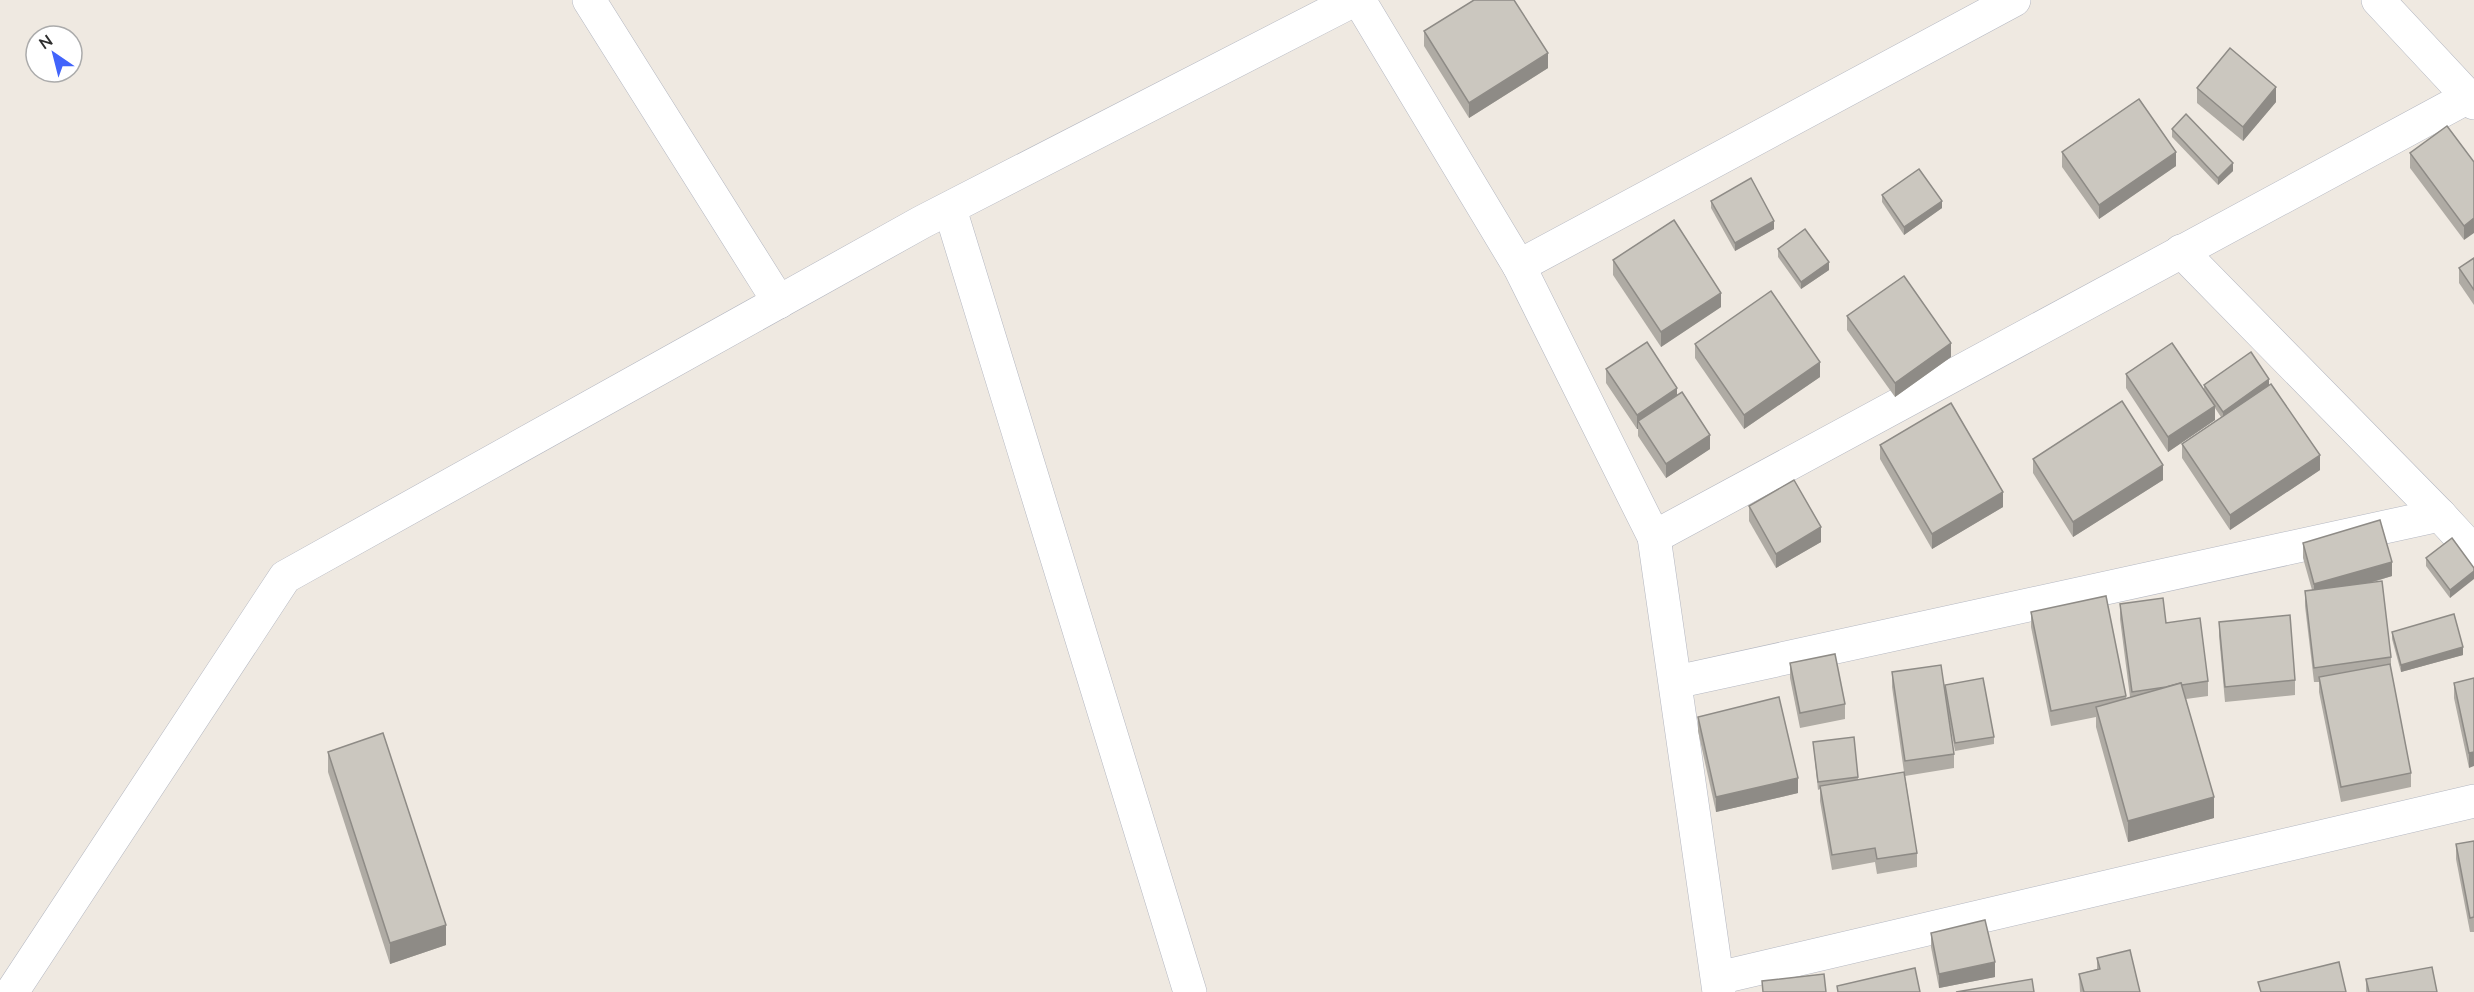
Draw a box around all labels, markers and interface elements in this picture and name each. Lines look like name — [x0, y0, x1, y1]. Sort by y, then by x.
north arrow — [24, 24, 84, 84]
text: N — [35, 30, 56, 53]

